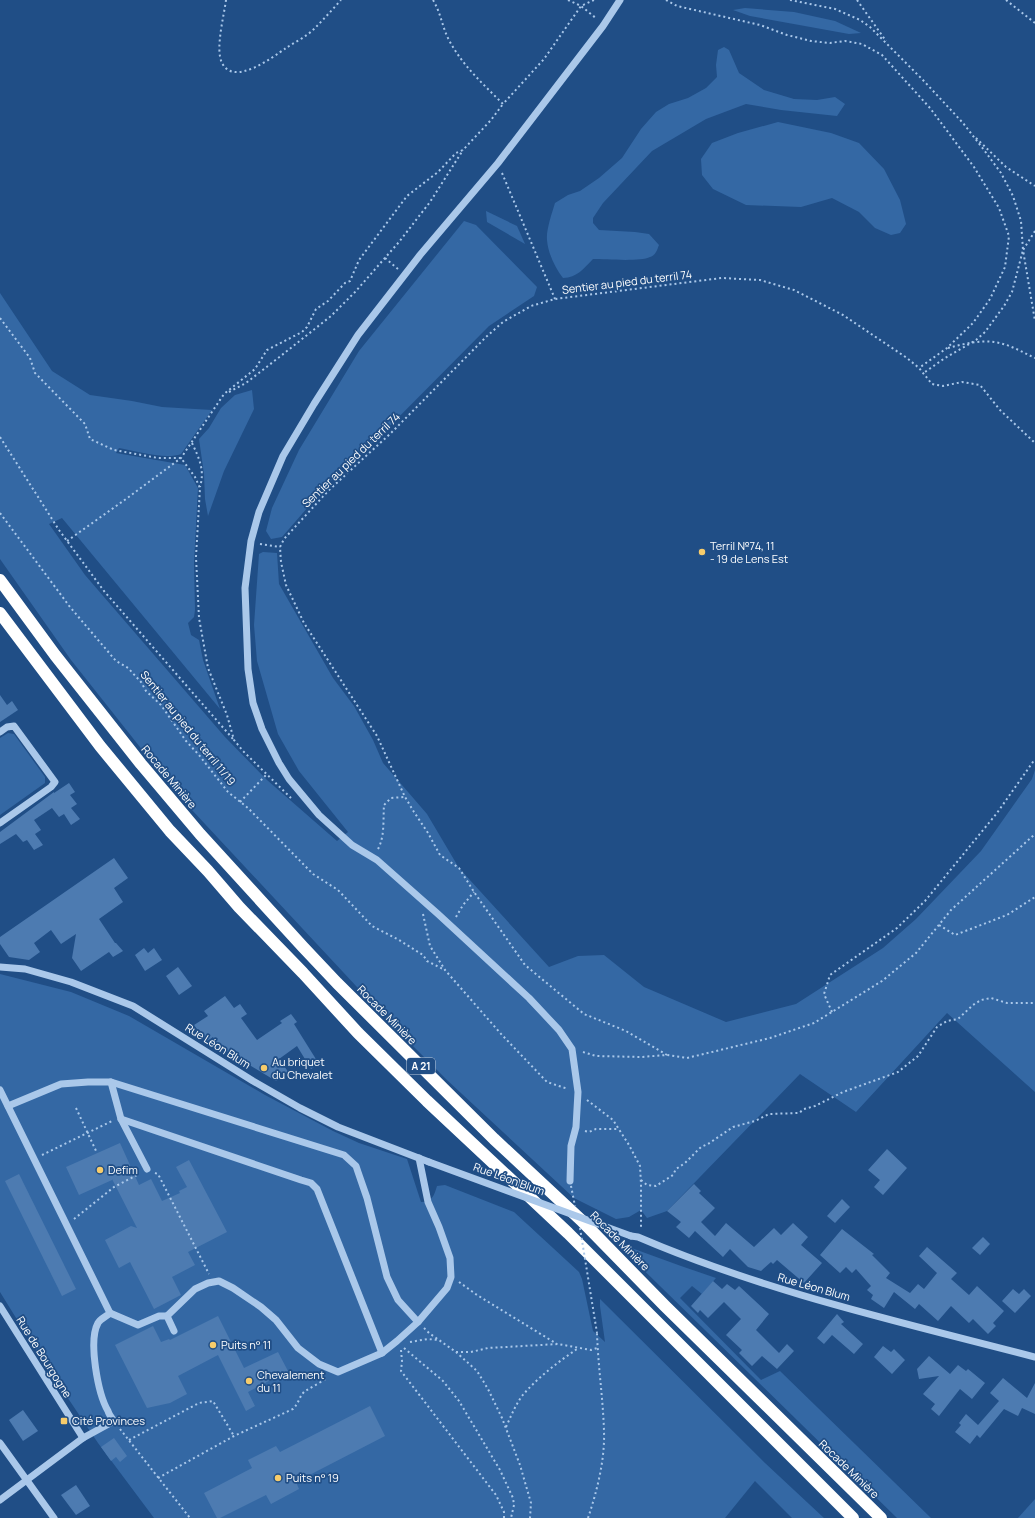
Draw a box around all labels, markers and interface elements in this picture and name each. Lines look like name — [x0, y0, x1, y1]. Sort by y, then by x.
street label: Sentier au pied du terril 74 — [561, 266, 693, 297]
street label: Sentier au pied du terril 74 — [298, 409, 403, 511]
place label: Terril №74, 11 - 19 de Lens Est — [710, 538, 788, 566]
marker: Terril №74, 11 - 19 de Lens Est — [697, 547, 707, 557]
street label: Sentier au pied du terril 11/19 — [137, 667, 239, 788]
street label: Rocade Minière — [138, 742, 201, 812]
street label: Rocade Minière — [354, 982, 421, 1048]
street label: Rue Léon Blum — [183, 1019, 254, 1072]
place label: Au briquet du Chevalet — [272, 1054, 333, 1082]
road number: A 21 — [407, 1058, 435, 1074]
marker: Au briquet du Chevalet — [259, 1063, 269, 1073]
street label: Rue Léon Blum — [472, 1159, 547, 1198]
place label: Defim — [108, 1162, 138, 1177]
marker: Defim — [95, 1165, 105, 1175]
street label: Rocade Minière — [587, 1208, 654, 1274]
street label: Rue Léon Blum — [776, 1269, 852, 1304]
street label: Rue de Bourgogne — [13, 1313, 76, 1401]
place label: Puits n° 11 — [221, 1337, 271, 1352]
marker: Puits n° 11 — [208, 1340, 218, 1350]
place label: Chevalement du 11 — [257, 1367, 324, 1395]
marker: Chevalement du 11 — [244, 1376, 254, 1386]
place label: Cité Provinces — [72, 1413, 145, 1428]
marker: Cité Provinces — [59, 1416, 69, 1426]
street label: Rocade Minière — [816, 1436, 883, 1502]
place label: Puits n° 19 — [286, 1470, 339, 1485]
marker: Puits n° 19 — [273, 1473, 283, 1483]

